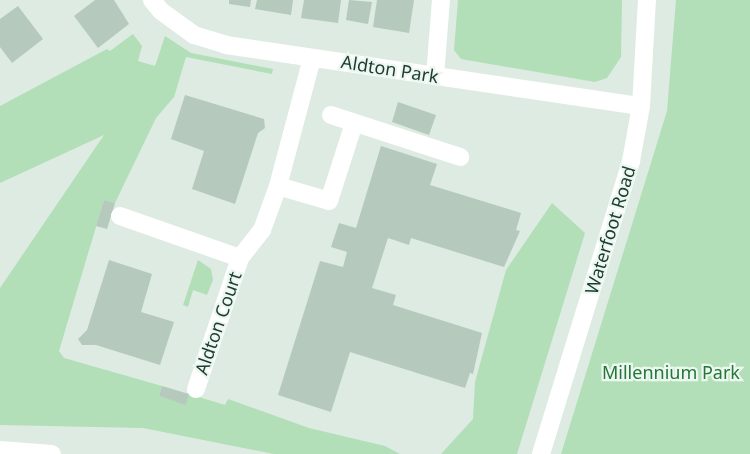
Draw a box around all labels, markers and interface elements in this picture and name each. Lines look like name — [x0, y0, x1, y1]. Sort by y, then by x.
street label: Aldton Park — [340, 51, 440, 87]
street label: Waterfoot Road — [580, 163, 640, 297]
street label: Aldton Court — [190, 269, 246, 377]
park label: Millennium Park — [602, 361, 740, 383]

